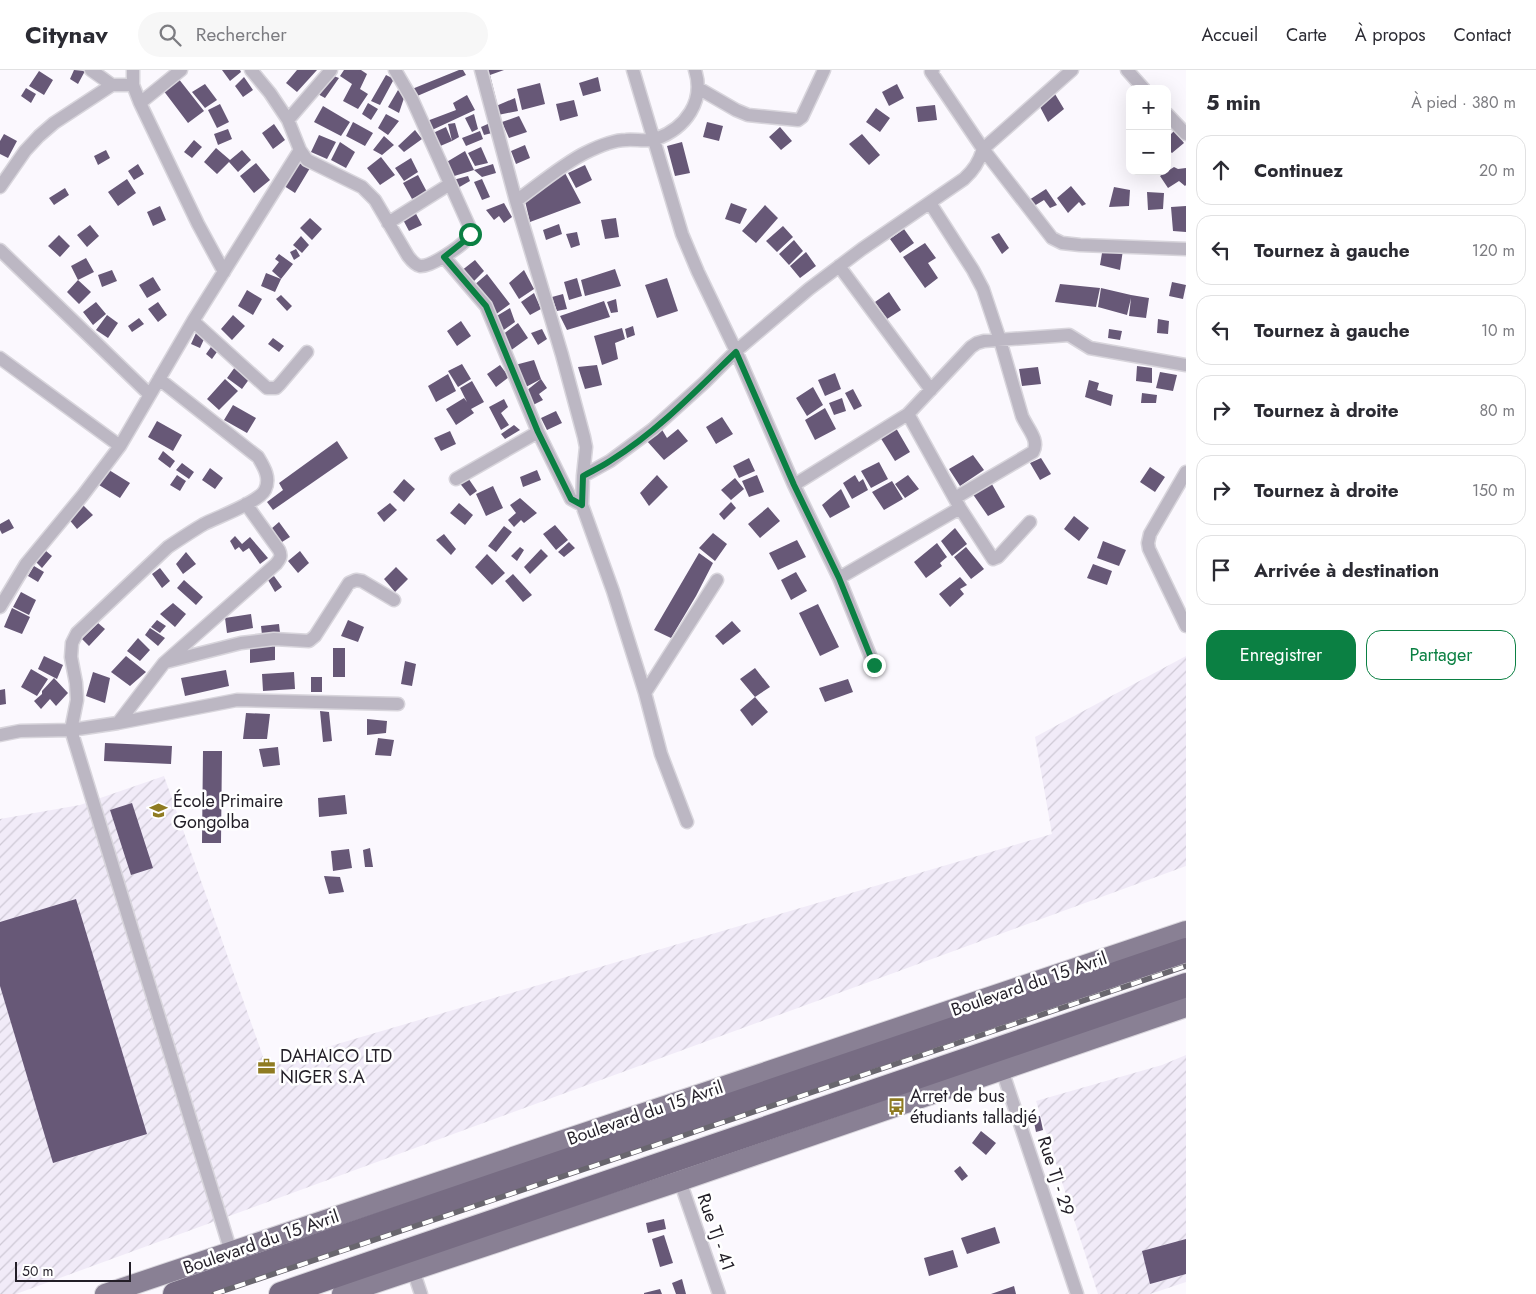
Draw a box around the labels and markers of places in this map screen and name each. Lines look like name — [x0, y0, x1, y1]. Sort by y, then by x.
place label: École Primaire Gongolba — [173, 788, 283, 835]
school or university icon: École Primaire Gongolba — [149, 801, 169, 821]
place label: DAHAICO LTD NIGER S.A — [280, 1043, 392, 1090]
office icon: DAHAICO LTD NIGER S.A — [256, 1056, 276, 1076]
place label: Arret de bus étudiants talladjé — [910, 1083, 1037, 1130]
bus stop icon: Arret de bus étudiants talladjé — [886, 1096, 906, 1116]

